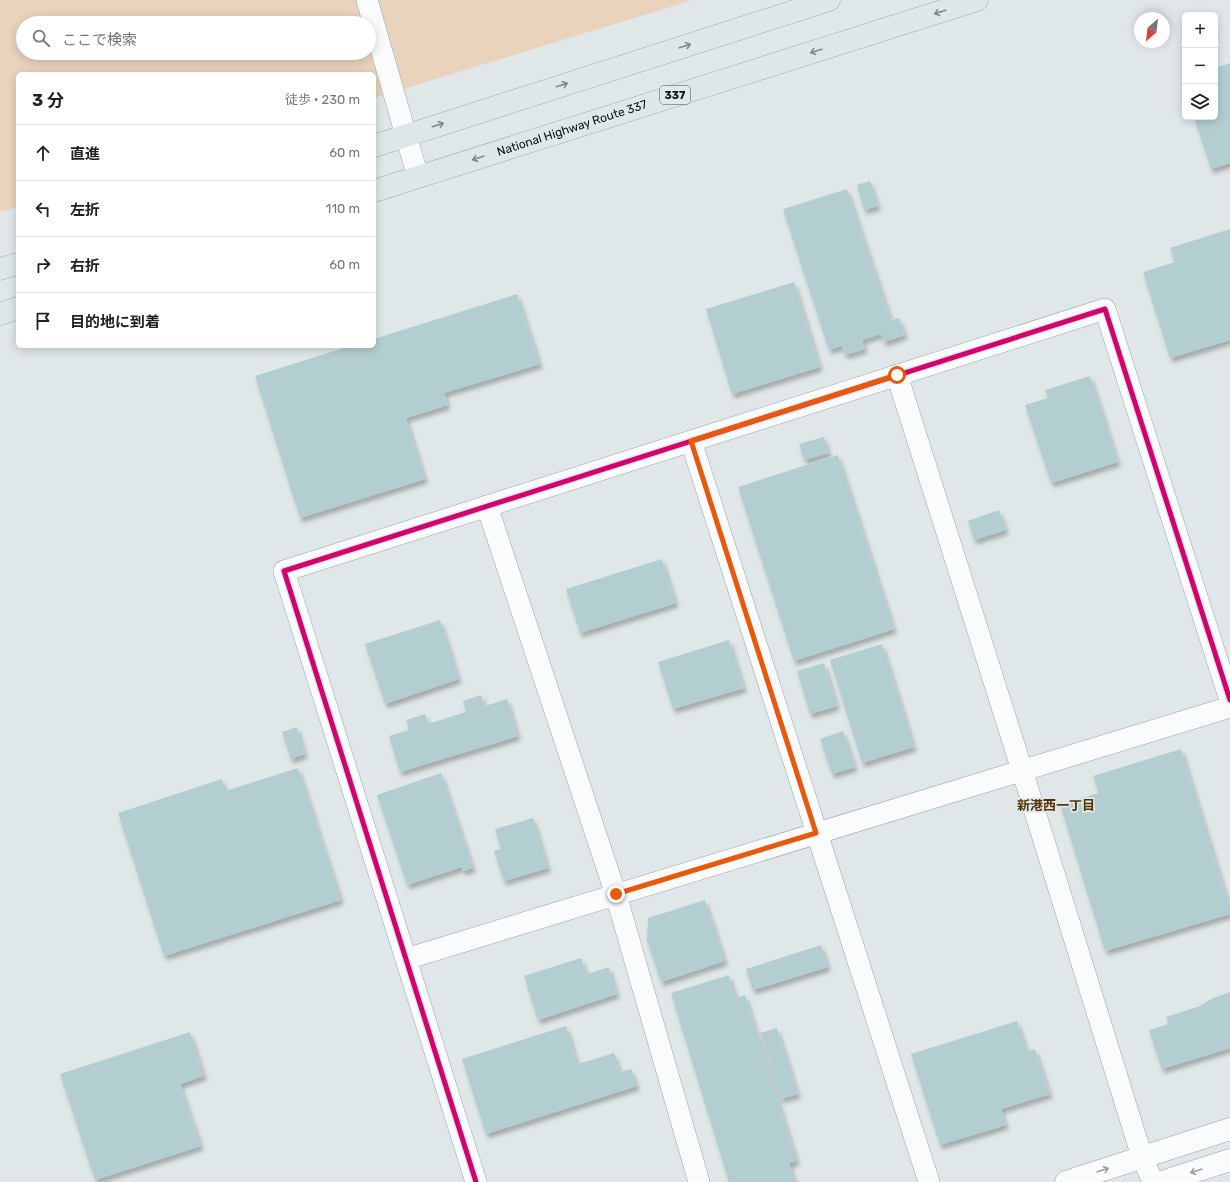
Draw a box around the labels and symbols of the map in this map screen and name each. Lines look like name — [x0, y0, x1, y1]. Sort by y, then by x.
one-way arrow — [934, 9, 947, 16]
north arrow — [1134, 12, 1170, 48]
one-way arrow — [679, 42, 692, 49]
one-way arrow — [810, 48, 823, 55]
one-way arrow — [555, 81, 567, 89]
road number: 337 — [660, 86, 690, 104]
street label: National Highway Route 337 — [495, 97, 649, 159]
one-way arrow — [431, 121, 444, 128]
one-way arrow — [472, 155, 485, 162]
route start — [888, 366, 906, 384]
district label: 新港西一丁目 — [1017, 798, 1095, 813]
route end — [607, 885, 625, 903]
one-way arrow — [1097, 1166, 1110, 1173]
one-way arrow — [1190, 1168, 1203, 1175]

